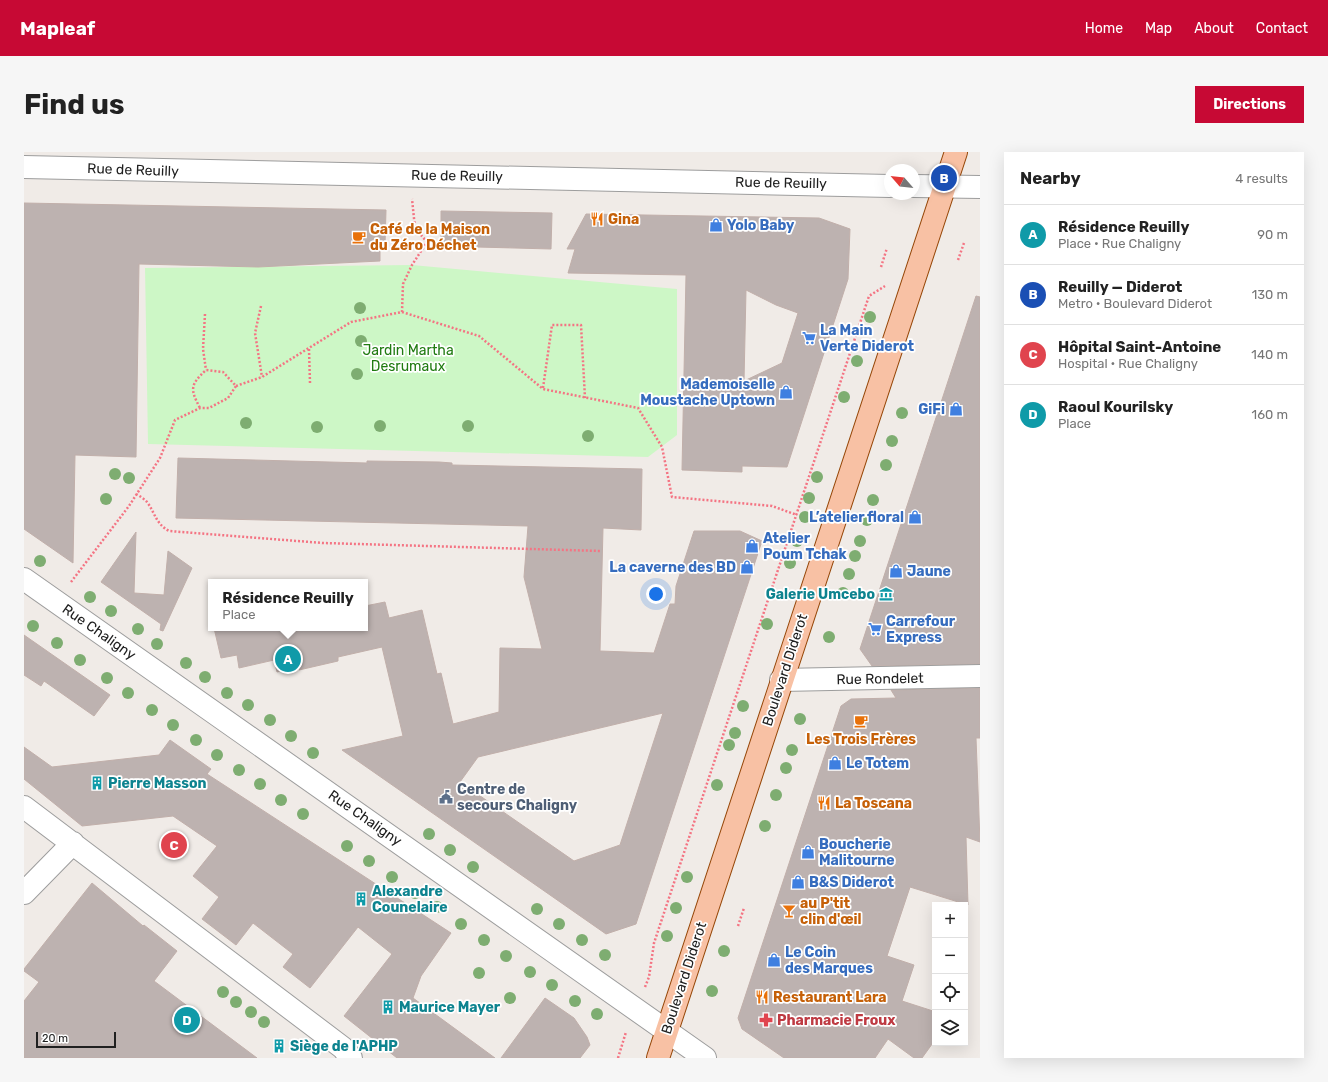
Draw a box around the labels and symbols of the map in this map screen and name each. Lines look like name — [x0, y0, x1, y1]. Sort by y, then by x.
street label: Rue de Reuilly — [87, 160, 179, 180]
pin: B — [931, 163, 957, 193]
north arrow — [884, 164, 920, 200]
street label: Rue de Reuilly — [411, 167, 503, 185]
street label: Rue de Reuilly — [735, 174, 827, 192]
restaurant icon: Gina — [589, 211, 605, 227]
place label: Gina — [608, 211, 639, 228]
shop icon: Yolo Baby — [708, 217, 724, 233]
place label: Yolo Baby — [727, 217, 795, 234]
place label: Café de la Maison du Zéro Déchet — [370, 221, 490, 254]
cafe icon: Café de la Maison du Zéro Déchet — [351, 229, 367, 245]
place label: La Main Verte Diderot — [820, 322, 914, 355]
supermarket icon: La Main Verte Diderot — [801, 330, 817, 346]
park label: Jardin Martha Desrumaux — [362, 342, 454, 375]
place label: Mademoiselle Moustache Uptown — [640, 376, 775, 409]
shop icon: Mademoiselle Moustache Uptown — [778, 384, 794, 400]
place label: GiFi — [918, 401, 945, 418]
shop icon: GiFi — [948, 401, 964, 417]
place label: L’atelier floral — [809, 509, 904, 526]
shop icon: L’atelier floral — [907, 509, 923, 525]
place label: Atelier Poum Tchak — [763, 530, 848, 563]
shop icon: Atelier Poum Tchak — [744, 538, 760, 554]
place label: La caverne des BD — [609, 559, 736, 576]
shop icon: La caverne des BD — [739, 559, 755, 575]
shop icon: Jaune — [888, 563, 904, 579]
place label: Jaune — [907, 563, 951, 580]
your location — [646, 584, 666, 604]
place label: Galerie Umcebo — [766, 586, 875, 603]
museum icon: Galerie Umcebo — [878, 586, 894, 602]
street label: Rue Chaligny — [59, 600, 139, 664]
street label: Boulevard Diderot — [759, 611, 811, 728]
place label: Carrefour Express — [886, 613, 956, 646]
supermarket icon: Carrefour Express — [867, 621, 883, 637]
pin: A — [275, 644, 301, 674]
street label: Rue Rondelet — [836, 670, 924, 688]
cafe icon: Les Trois Frères — [853, 713, 869, 729]
place label: Les Trois Frères — [806, 731, 916, 748]
shop icon: Le Totem — [827, 755, 843, 771]
place label: Le Totem — [846, 755, 909, 772]
building icon: Pierre Masson — [89, 775, 105, 791]
place label: Pierre Masson — [108, 775, 207, 792]
place label: Centre de secours Chaligny — [457, 781, 578, 814]
street label: Rue Chaligny — [325, 786, 405, 850]
public building icon: Centre de secours Chaligny — [438, 789, 454, 805]
restaurant icon: La Toscana — [816, 795, 832, 811]
place label: La Toscana — [835, 795, 912, 812]
pin: C — [161, 830, 187, 860]
place label: Boucherie Malitourne — [819, 836, 895, 869]
shop icon: Boucherie Malitourne — [800, 844, 816, 860]
shop icon: B&S Diderot — [790, 874, 806, 890]
place label: B&S Diderot — [809, 874, 895, 891]
place label: Alexandre Counelaire — [372, 883, 448, 916]
building icon: Alexandre Counelaire — [353, 891, 369, 907]
place label: au P'tit clin d'œil — [800, 895, 861, 928]
bar icon: au P'tit clin d'œil — [781, 903, 797, 919]
street label: Boulevard Diderot — [658, 919, 710, 1036]
place label: Le Coin des Marques — [785, 944, 873, 977]
shop icon: Le Coin des Marques — [766, 952, 782, 968]
restaurant icon: Restaurant Lara — [754, 989, 770, 1005]
place label: Restaurant Lara — [773, 989, 886, 1006]
building icon: Maurice Mayer — [380, 999, 396, 1015]
place label: Maurice Mayer — [399, 999, 501, 1016]
pin: D — [174, 1005, 200, 1035]
pharmacy icon: Pharmacie Froux — [758, 1012, 774, 1028]
place label: Pharmacie Froux — [777, 1012, 896, 1029]
scale bar — [36, 1030, 116, 1049]
building icon: Siège de l'APHP — [271, 1038, 287, 1054]
place label: Siège de l'APHP — [290, 1038, 398, 1055]

